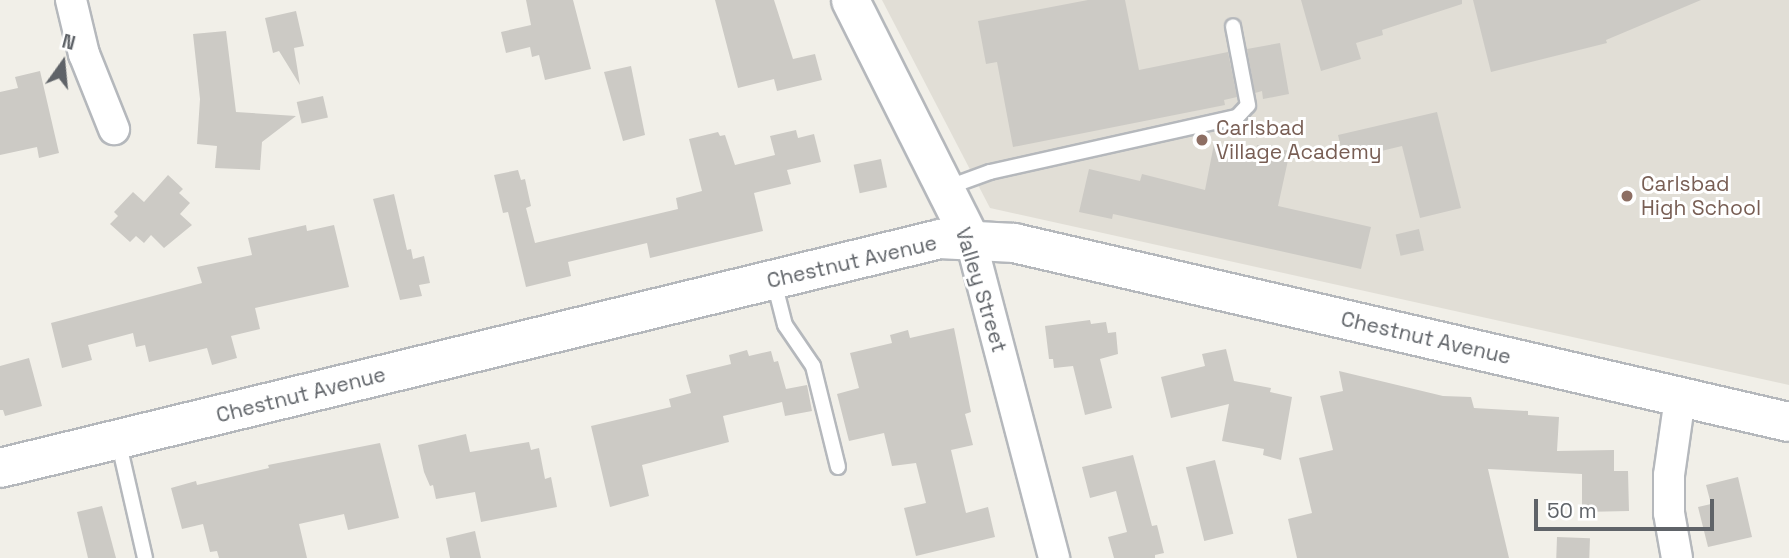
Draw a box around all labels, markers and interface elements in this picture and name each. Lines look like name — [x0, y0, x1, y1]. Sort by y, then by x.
north arrow — [28, 28, 98, 98]
text: N — [59, 29, 78, 56]
place label: Carlsbad Village Academy — [1216, 115, 1382, 165]
marker: Carlsbad Village Academy — [1194, 132, 1210, 148]
place label: Carlsbad High School — [1641, 171, 1761, 221]
marker: Carlsbad High School — [1619, 188, 1635, 204]
street label: Valley Street — [950, 224, 1012, 356]
street label: Chestnut Avenue — [764, 230, 940, 294]
street label: Chestnut Avenue — [1338, 306, 1514, 370]
street label: Chestnut Avenue — [214, 362, 388, 428]
scale bar — [1537, 484, 1717, 528]
text: 50 m — [1547, 497, 1597, 524]

